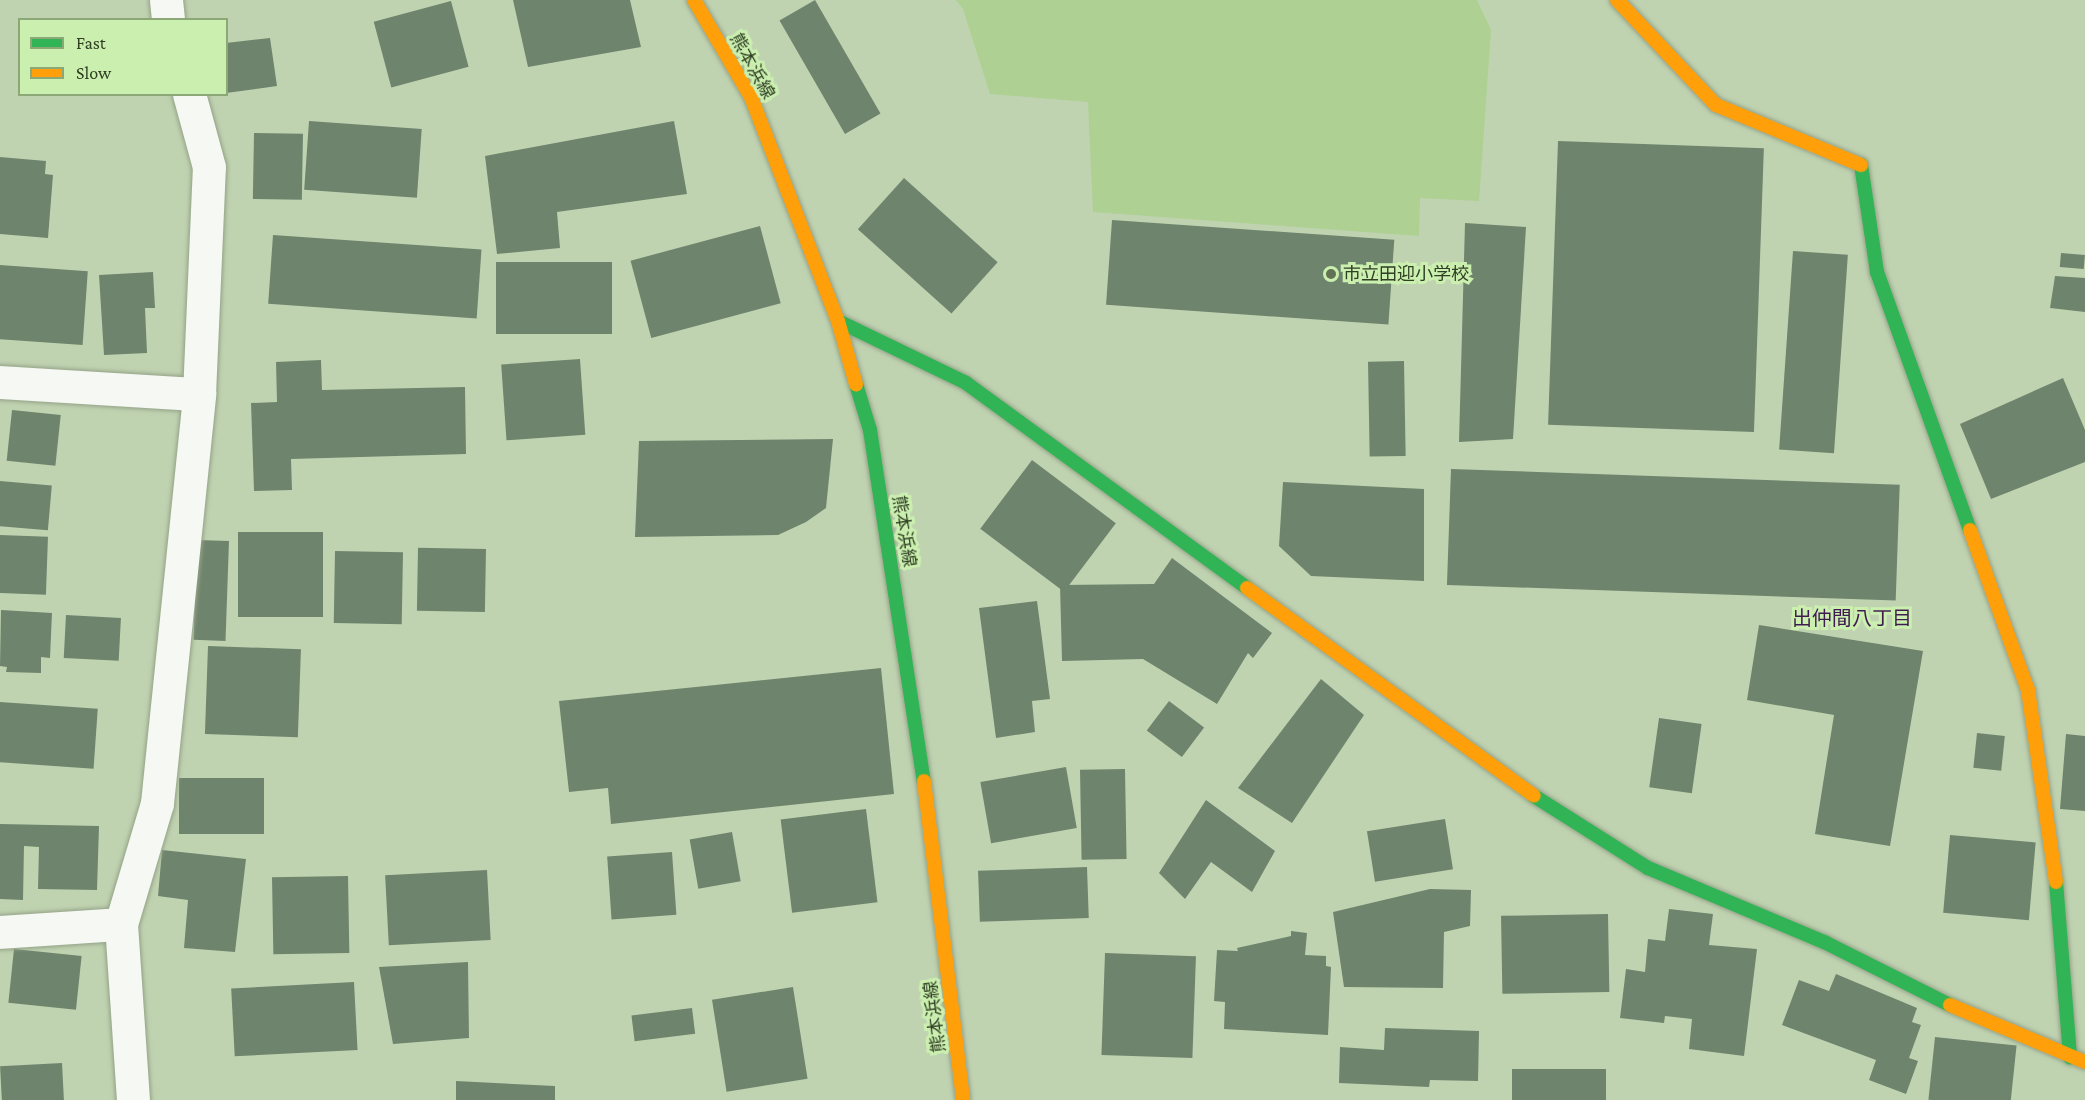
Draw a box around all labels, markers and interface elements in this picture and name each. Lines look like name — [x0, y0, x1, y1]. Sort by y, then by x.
legend — [18, 18, 228, 96]
street label: 熊本浜線 — [725, 29, 779, 103]
text: Fast — [76, 33, 106, 53]
text: Slow — [76, 63, 111, 83]
place label: 市立田迎小学校 — [1343, 263, 1469, 285]
marker: 市立田迎小学校 — [1324, 267, 1338, 281]
street label: 熊本浜線 — [888, 494, 920, 568]
district label: 出仲間八丁目 — [1792, 606, 1912, 630]
street label: 熊本浜線 — [920, 980, 950, 1054]

